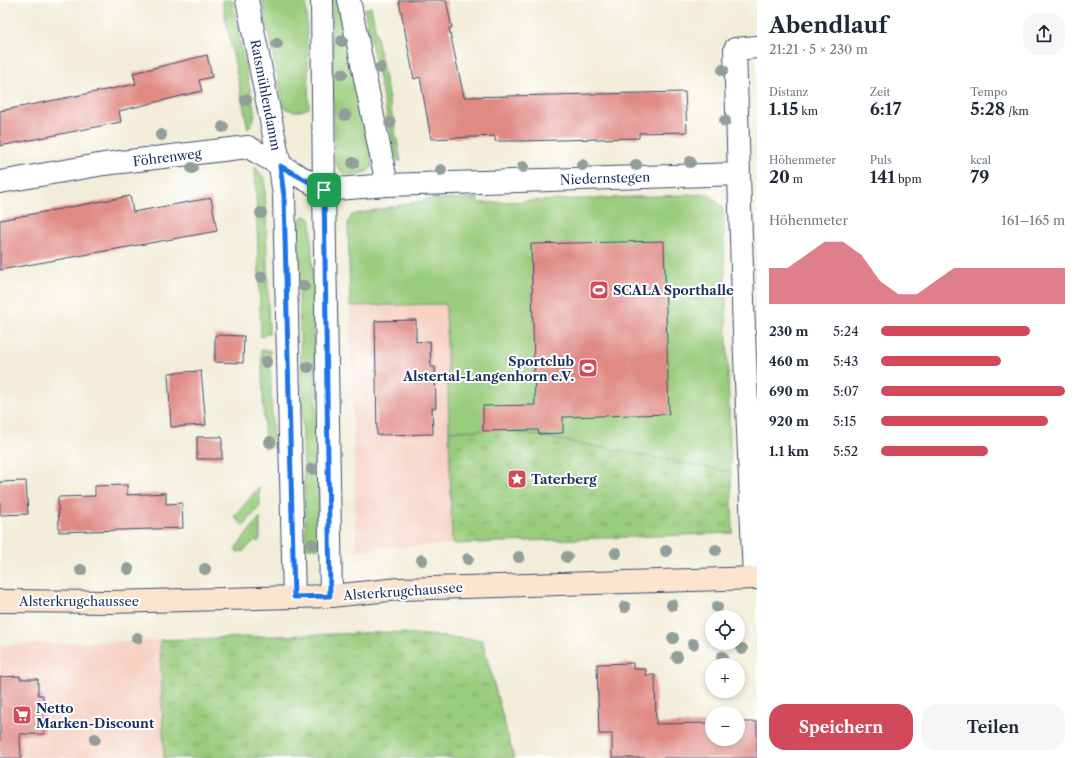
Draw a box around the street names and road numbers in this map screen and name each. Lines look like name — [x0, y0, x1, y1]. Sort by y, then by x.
street label: Ratsmühlendamm — [247, 38, 285, 152]
street label: Föhrenweg — [132, 145, 202, 169]
street label: Niedernstegen — [560, 168, 650, 188]
street label: Alsterkrugchaussee — [342, 579, 463, 603]
street label: Alsterkrugchaussee — [18, 593, 139, 609]

